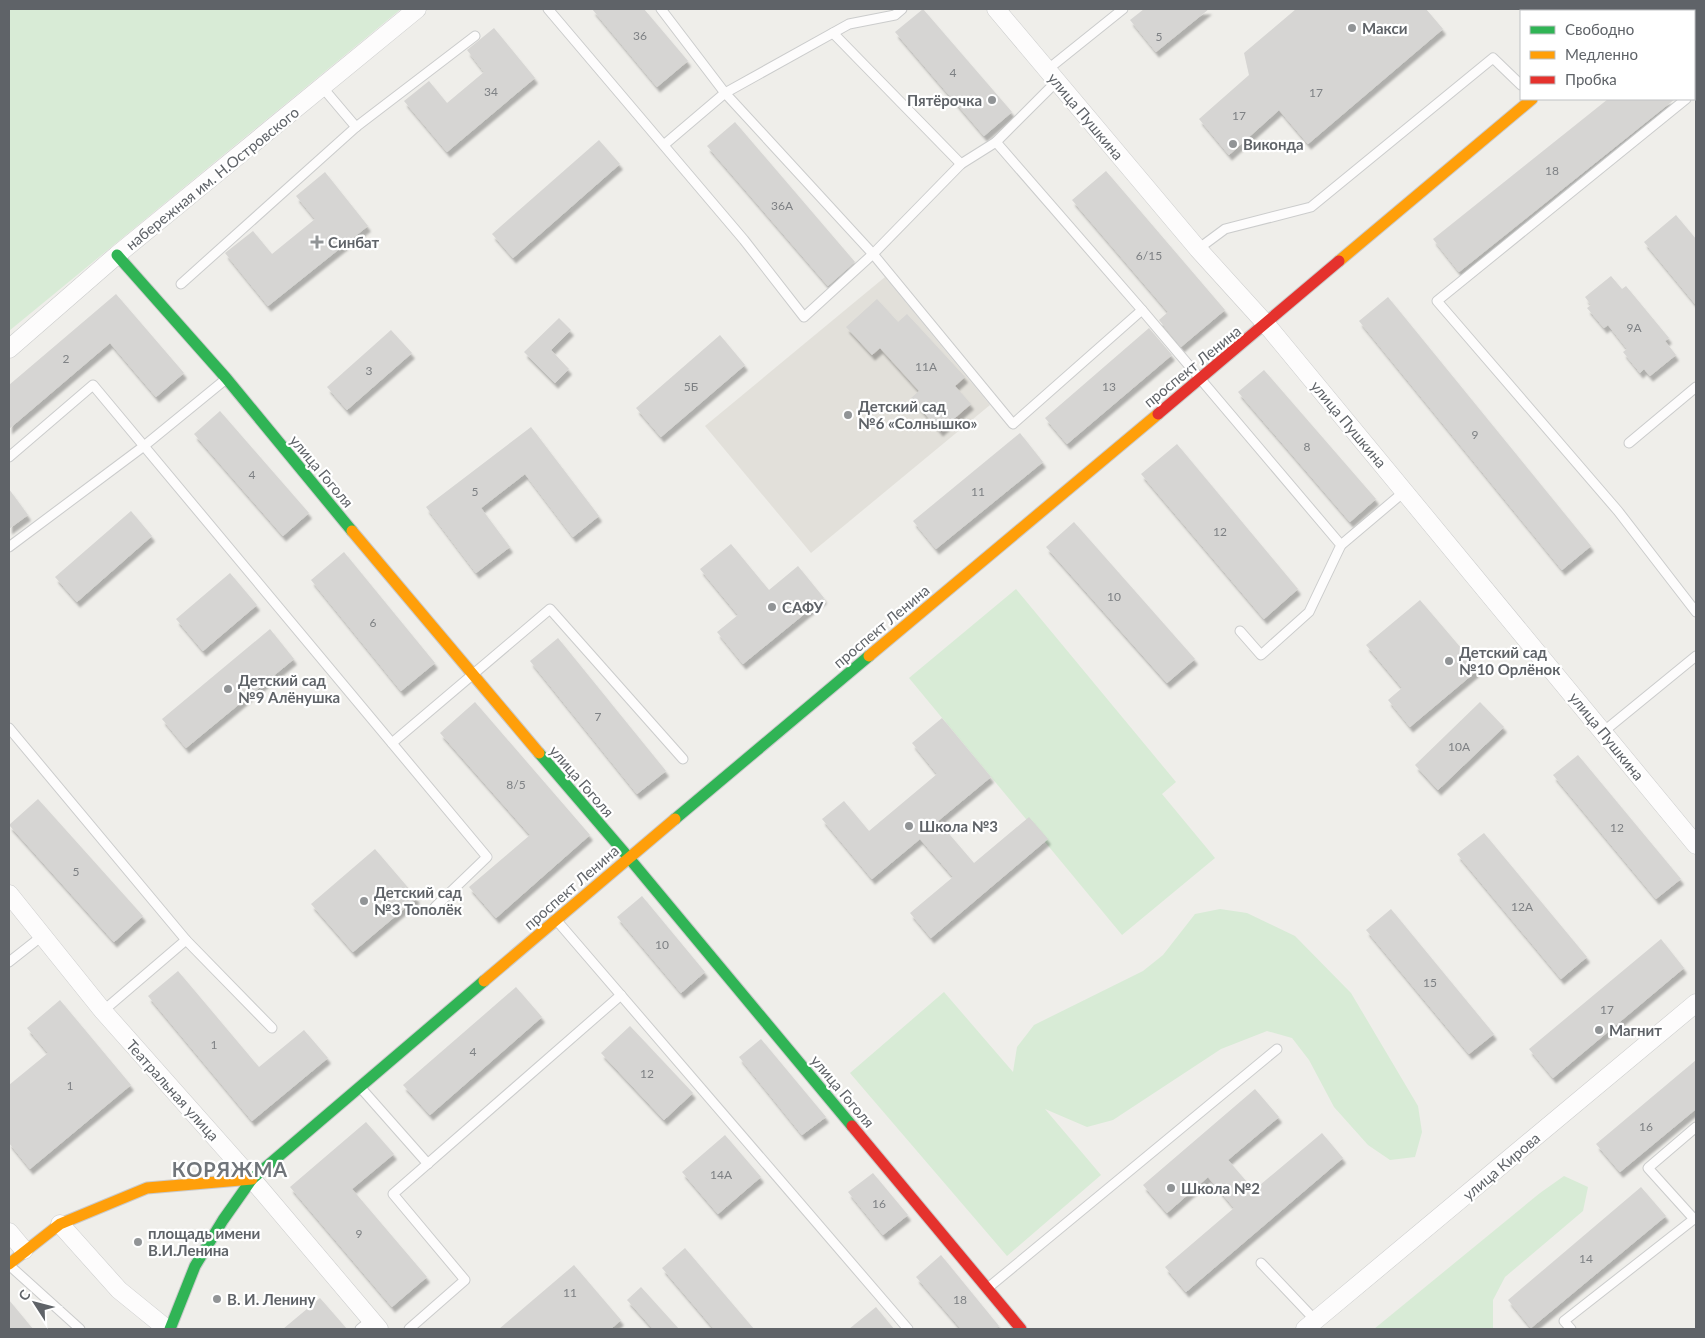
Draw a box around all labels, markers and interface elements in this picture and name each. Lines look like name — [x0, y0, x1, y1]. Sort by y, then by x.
legend — [1520, 10, 1695, 100]
place label: Макси — [1362, 19, 1407, 37]
text: Свободно — [1565, 20, 1634, 38]
marker: Макси — [1346, 22, 1358, 34]
house number: 36 — [633, 28, 647, 43]
house number: 5 — [1156, 29, 1163, 44]
text: Медленно — [1565, 45, 1638, 63]
house number: 4 — [950, 65, 957, 80]
street label: улица Пушкина — [1044, 69, 1128, 163]
text: Пробка — [1565, 70, 1617, 88]
house number: 34 — [484, 84, 498, 99]
house number: 17 — [1309, 85, 1323, 100]
place label: Пятёрочка — [907, 91, 982, 109]
marker: Пятёрочка — [986, 94, 998, 106]
street label: набережная им. Н.Островского — [122, 103, 302, 253]
house number: 17 — [1232, 108, 1246, 123]
place label: Виконда — [1243, 135, 1304, 153]
marker: Виконда — [1227, 138, 1239, 150]
house number: 18 — [1545, 163, 1559, 178]
house number: 36А — [771, 198, 794, 213]
place label: Синбат — [328, 233, 380, 251]
marker: Синбат — [310, 235, 324, 249]
house number: 6/15 — [1136, 248, 1162, 263]
house number: 9А — [1626, 320, 1642, 335]
street label: проспект Ленина — [1140, 321, 1244, 411]
house number: 2 — [63, 351, 70, 366]
house number: 11А — [915, 359, 938, 374]
house number: 3 — [366, 363, 373, 378]
street label: улица Пушкина — [1307, 377, 1391, 471]
house number: 5Б — [684, 379, 698, 394]
house number: 13 — [1102, 379, 1116, 394]
place label: Детский сад №6 «Солнышко» — [858, 397, 978, 432]
marker: Детский сад №6 «Солнышко» — [842, 409, 854, 421]
house number: 9 — [1472, 427, 1479, 442]
street label: улица Гоголя — [286, 431, 358, 511]
house number: 8 — [1304, 439, 1311, 454]
house number: 4 — [249, 467, 256, 482]
house number: 5 — [472, 484, 479, 499]
house number: 11 — [971, 484, 985, 499]
house number: 12 — [1213, 524, 1227, 539]
street label: проспект Ленина — [829, 581, 933, 671]
house number: 10 — [1107, 589, 1121, 604]
place label: САФУ — [782, 598, 823, 616]
marker: САФУ — [766, 601, 778, 613]
house number: 6 — [370, 615, 377, 630]
place label: Детский сад №10 Орлёнок — [1459, 643, 1561, 678]
marker: Детский сад №10 Орлёнок — [1443, 655, 1455, 667]
place label: Детский сад №9 Алёнушка — [238, 671, 340, 706]
marker: Детский сад №9 Алёнушка — [222, 683, 234, 695]
street label: улица Пушкина — [1566, 688, 1648, 784]
house number: 7 — [595, 709, 602, 724]
house number: 10А — [1448, 739, 1471, 754]
street label: улица Гоголя — [546, 741, 618, 821]
house number: 8/5 — [506, 777, 526, 792]
place label: Школа №3 — [919, 817, 998, 835]
marker: Школа №3 — [903, 820, 915, 832]
house number: 12 — [1610, 820, 1624, 835]
street label: проспект Ленина — [520, 841, 622, 933]
house number: 5 — [73, 864, 80, 879]
place label: Детский сад №3 Тополёк — [374, 883, 463, 918]
marker: Детский сад №3 Тополёк — [358, 895, 370, 907]
house number: 12А — [1511, 899, 1534, 914]
house number: 10 — [655, 937, 669, 952]
house number: 15 — [1423, 975, 1437, 990]
house number: 17 — [1600, 1002, 1614, 1017]
place label: Магнит — [1609, 1021, 1662, 1039]
marker: Магнит — [1593, 1024, 1605, 1036]
street label: Театральная улица — [123, 1036, 223, 1144]
house number: 1 — [211, 1037, 218, 1052]
house number: 4 — [470, 1044, 477, 1059]
street label: улица Гоголя — [807, 1051, 879, 1131]
house number: 12 — [640, 1066, 654, 1081]
house number: 1 — [67, 1078, 74, 1093]
house number: 16 — [1639, 1119, 1653, 1134]
street label: улица Кирова — [1459, 1129, 1543, 1203]
district label: КОРЯЖМА — [172, 1157, 288, 1181]
house number: 14А — [710, 1167, 733, 1182]
place label: Школа №2 — [1181, 1179, 1260, 1197]
marker: Школа №2 — [1165, 1182, 1177, 1194]
house number: 16 — [872, 1196, 886, 1211]
place label: площадь имени В.И.Ленина — [148, 1224, 260, 1259]
house number: 9 — [356, 1226, 363, 1241]
marker: площадь имени В.И.Ленина — [132, 1236, 144, 1248]
house number: 14 — [1579, 1251, 1593, 1266]
north arrow — [10, 1278, 60, 1328]
house number: 11 — [563, 1285, 577, 1300]
text: С — [14, 1286, 34, 1304]
place label: В. И. Ленину — [227, 1290, 316, 1308]
house number: 18 — [953, 1292, 967, 1307]
marker: В. И. Ленину — [211, 1293, 223, 1305]

